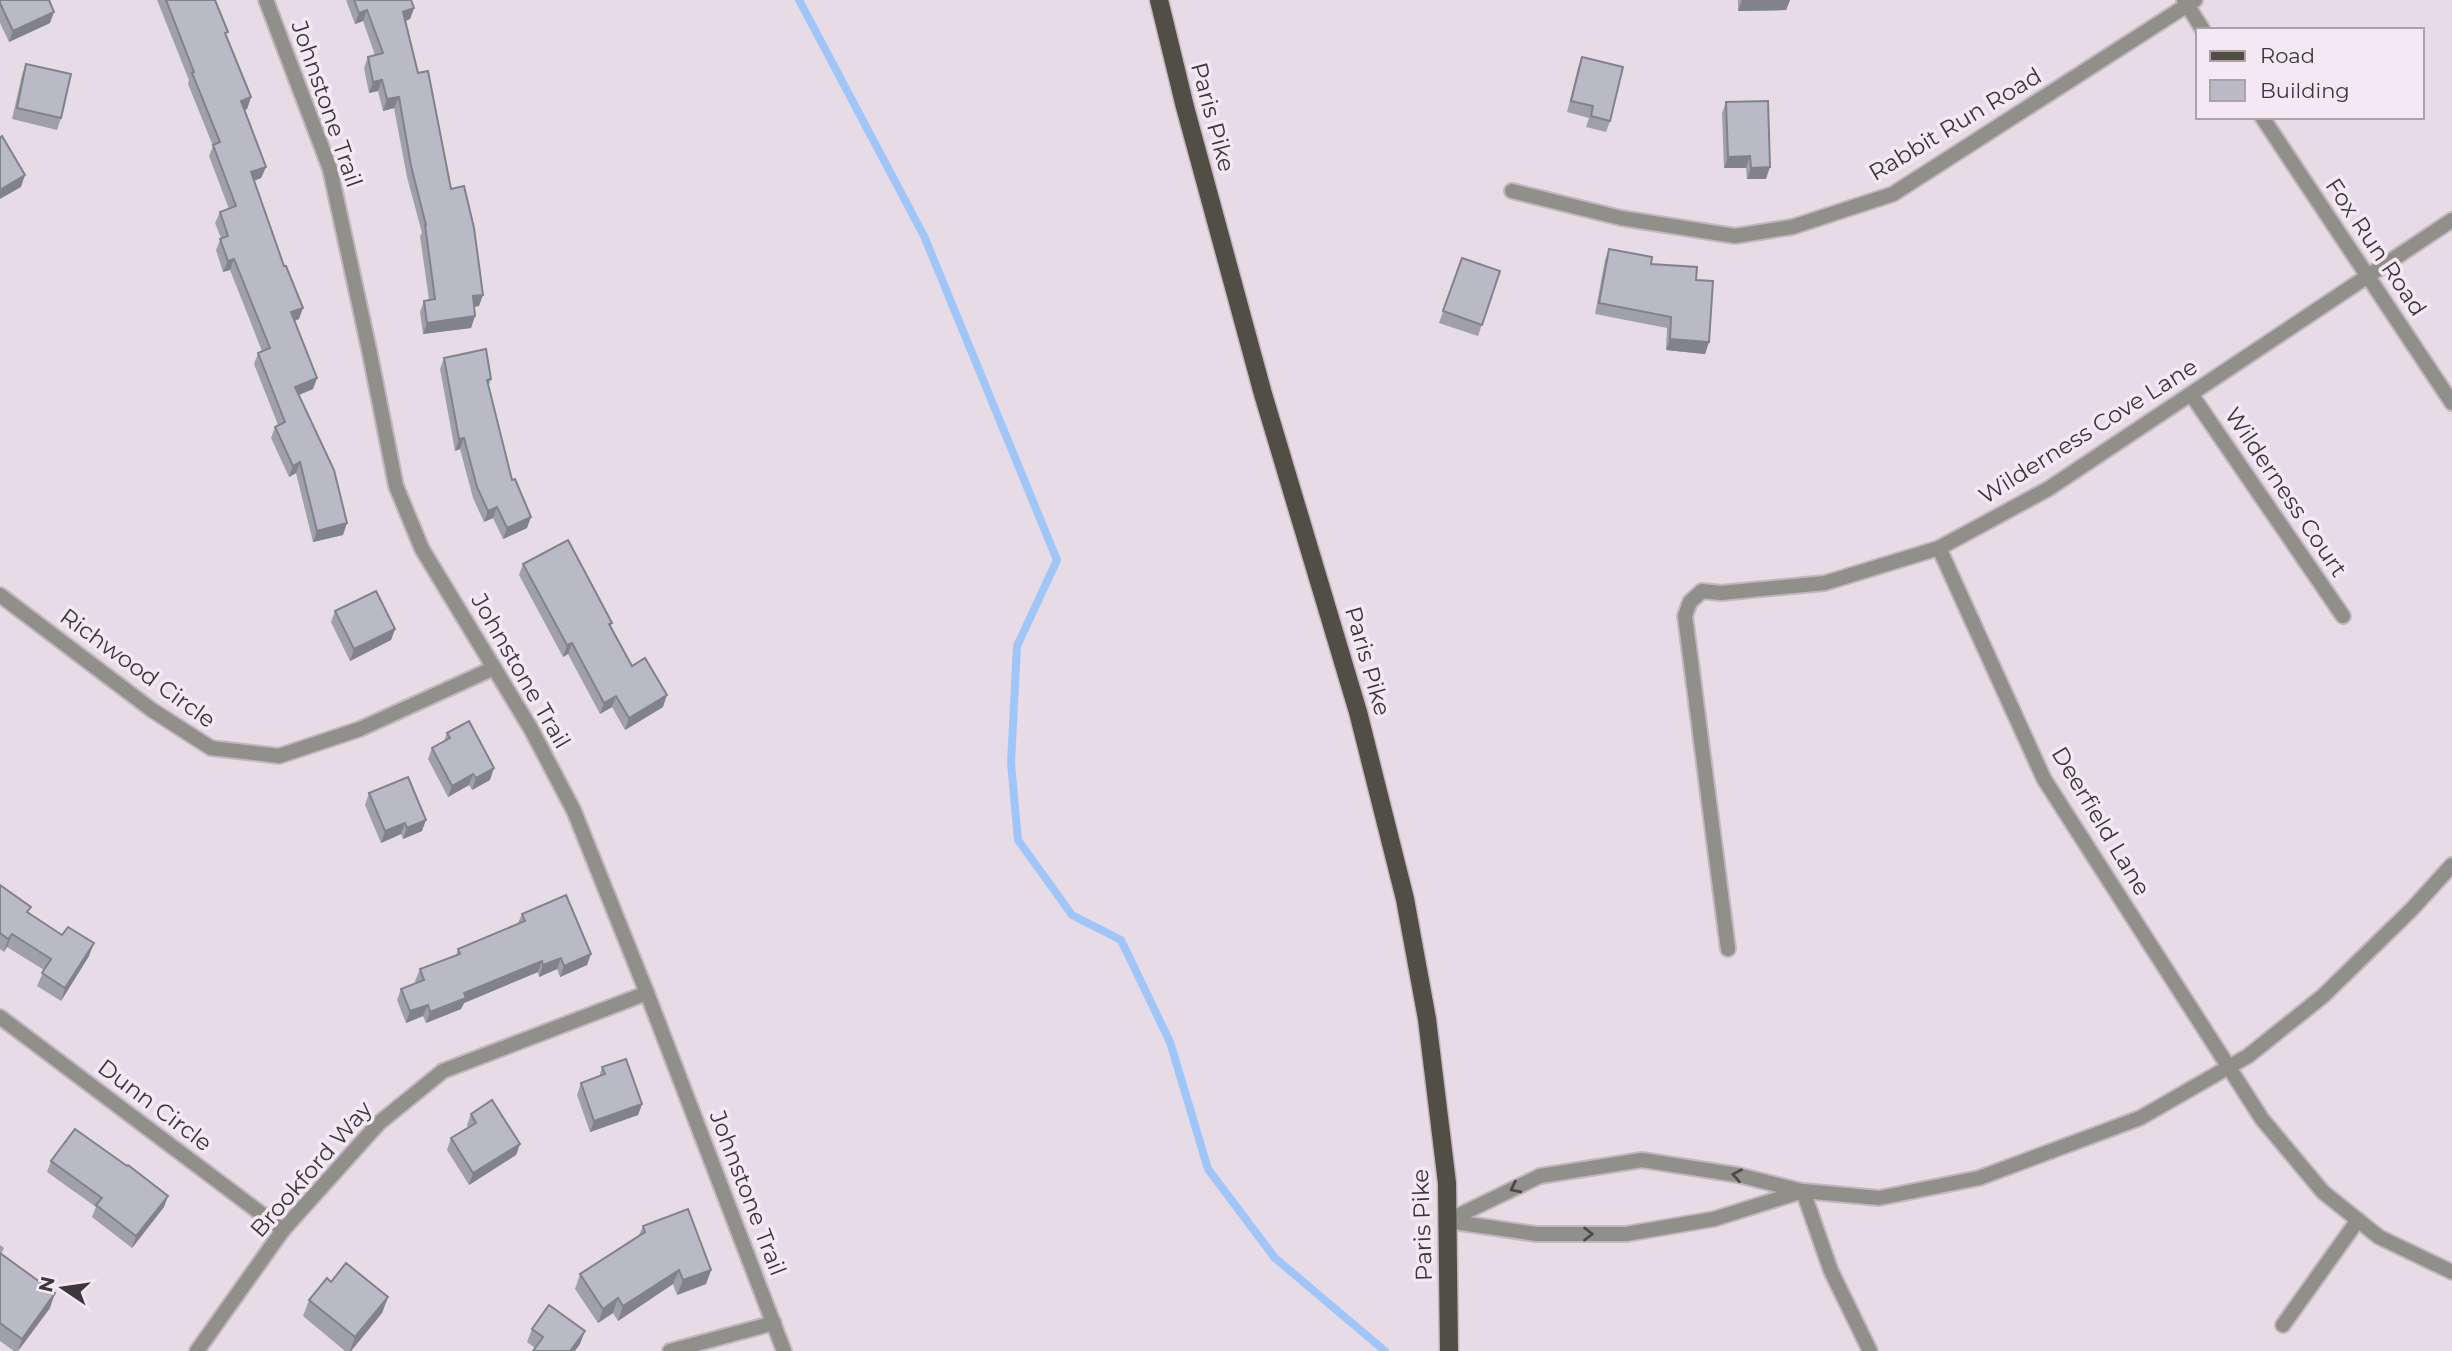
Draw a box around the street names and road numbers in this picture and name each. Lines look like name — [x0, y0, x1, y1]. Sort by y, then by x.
street label: Johnstone Trail — [285, 16, 369, 191]
street label: Paris Pike — [1185, 59, 1241, 175]
street label: Rabbit Run Road — [1864, 61, 2046, 187]
street label: Fox Run Road — [2320, 173, 2432, 321]
street label: Wilderness Cove Lane — [1974, 352, 2202, 510]
street label: Wilderness Court — [2219, 402, 2353, 582]
street label: Johnstone Trail — [465, 588, 577, 753]
street label: Richwood Circle — [55, 602, 221, 734]
street label: Paris Pike — [1339, 603, 1397, 719]
street label: Deerfield Lane — [2046, 742, 2156, 900]
street label: Dunn Circle — [92, 1053, 218, 1157]
street label: Brookford Way — [244, 1095, 378, 1243]
street label: Johnstone Trail — [703, 1106, 792, 1279]
street label: Paris Pike — [1406, 1168, 1438, 1282]

